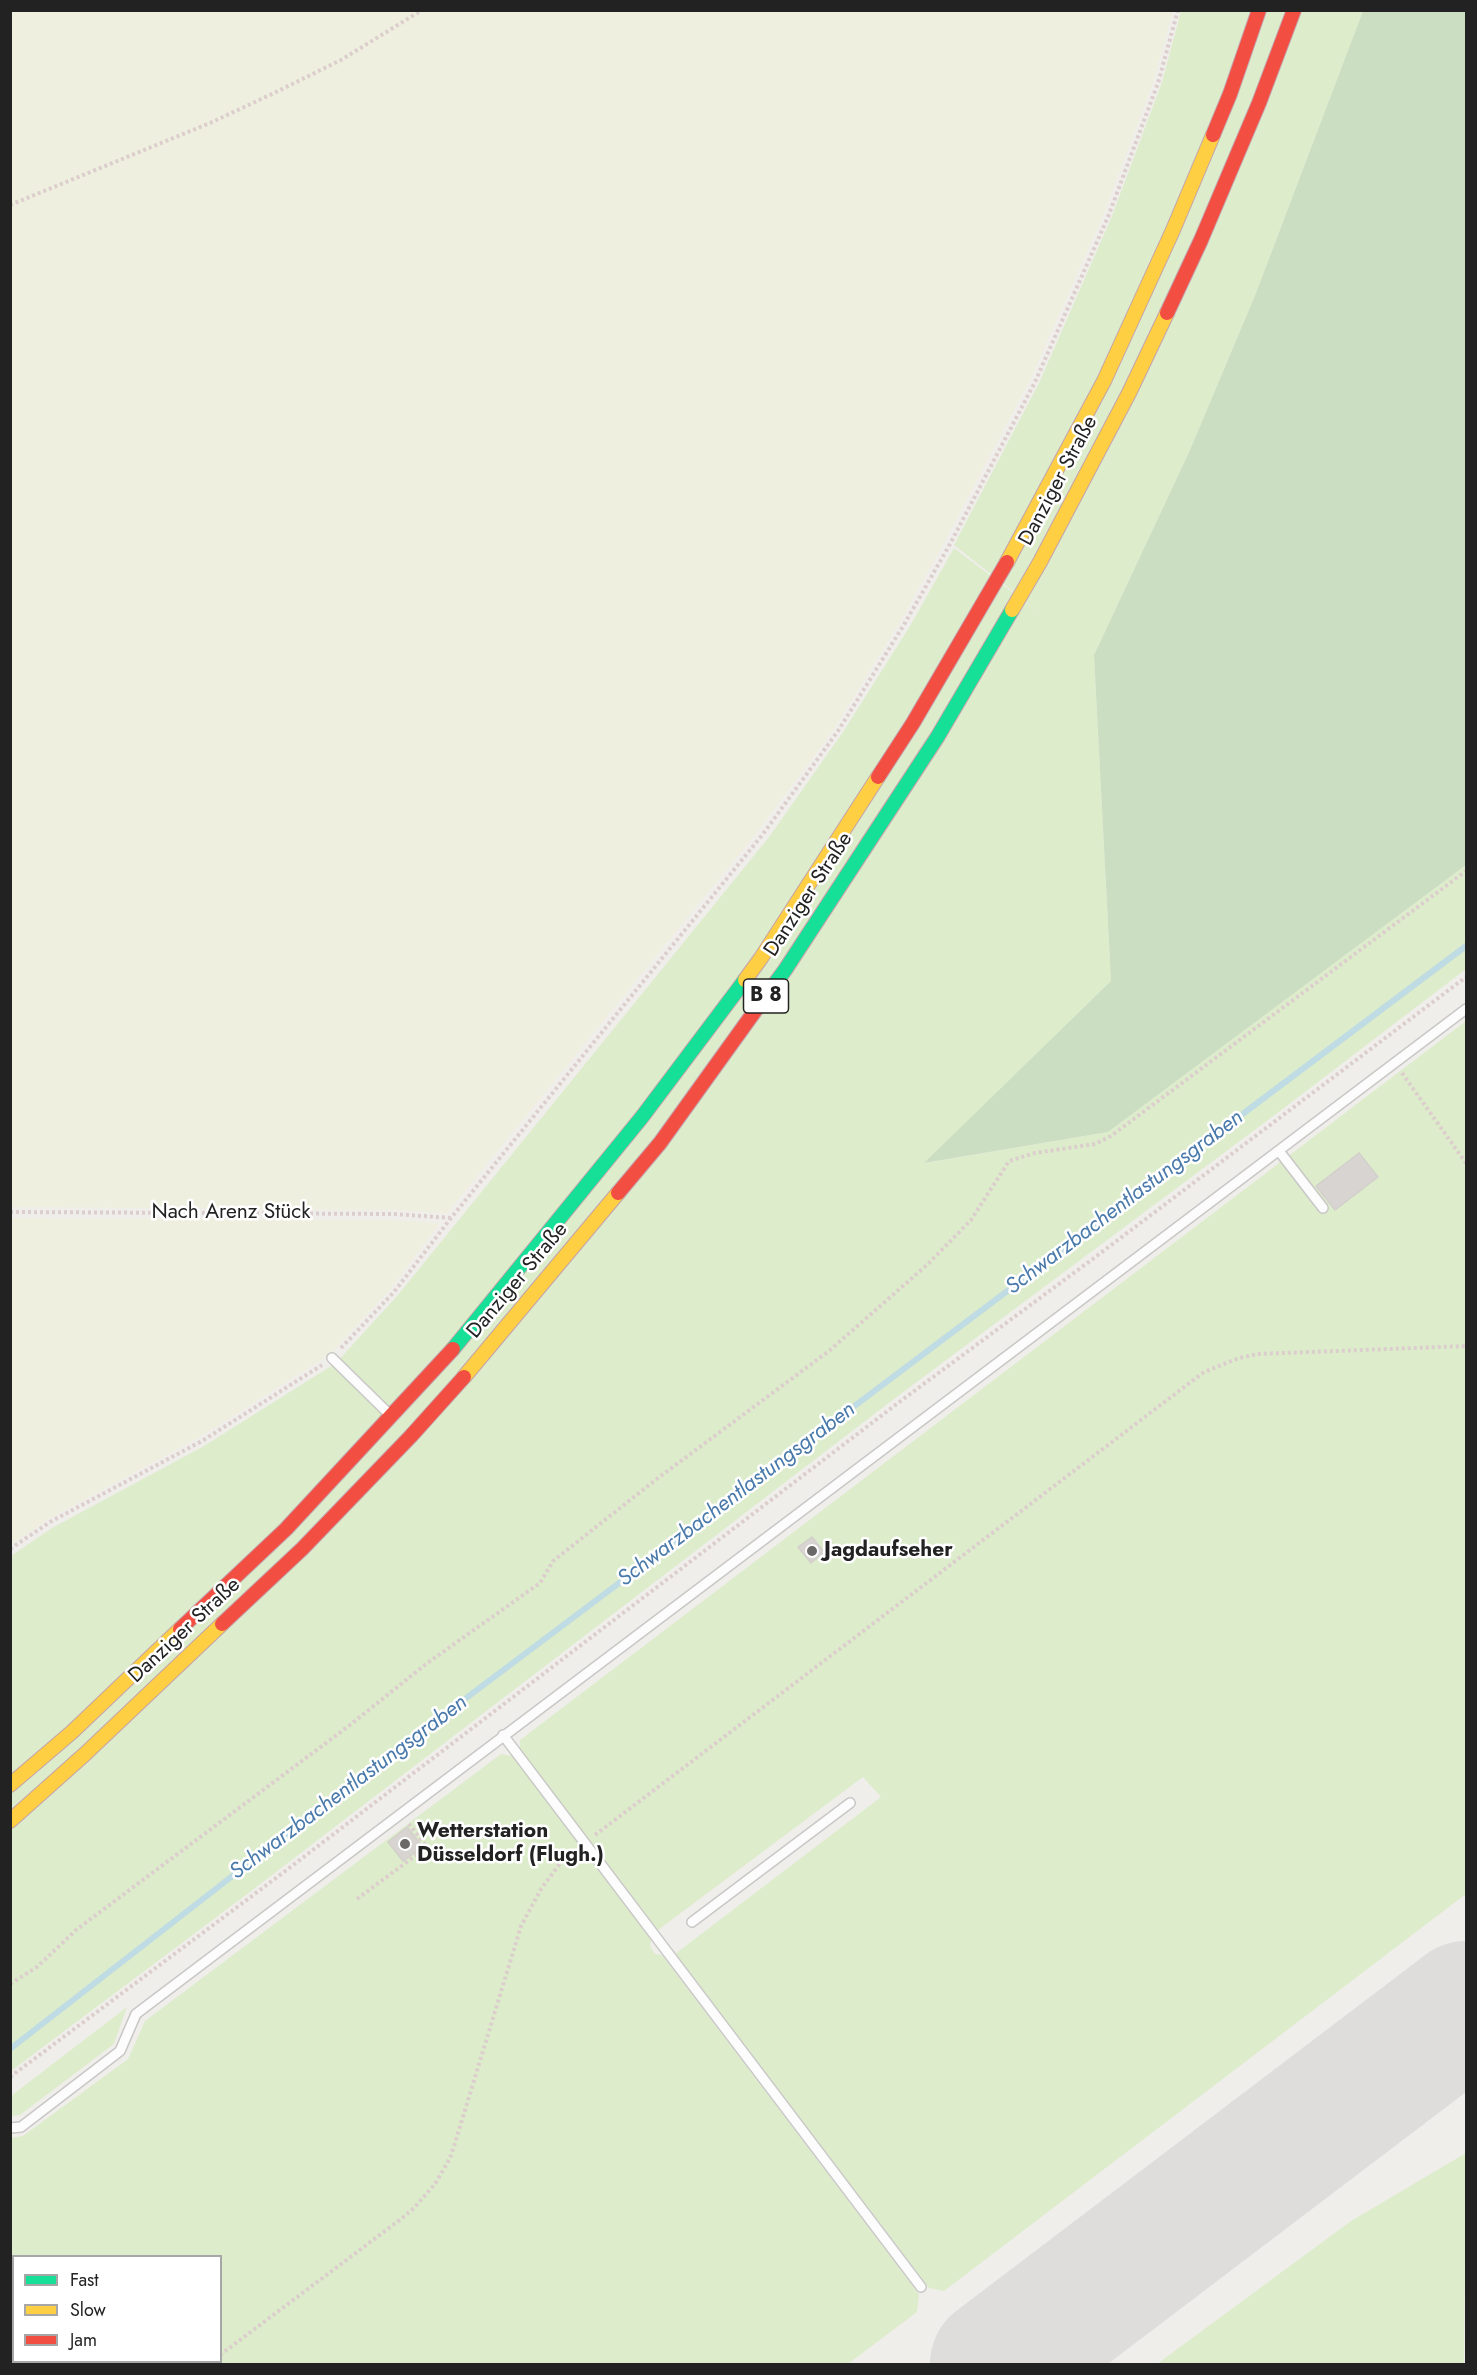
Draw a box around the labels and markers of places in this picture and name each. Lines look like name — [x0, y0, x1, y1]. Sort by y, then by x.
place label: Jagdaufseher — [824, 1538, 953, 1564]
marker: Jagdaufseher — [805, 1544, 819, 1558]
place label: Wetterstation Düsseldorf (Flugh.) — [417, 1819, 604, 1869]
marker: Wetterstation Düsseldorf (Flugh.) — [398, 1837, 412, 1851]

